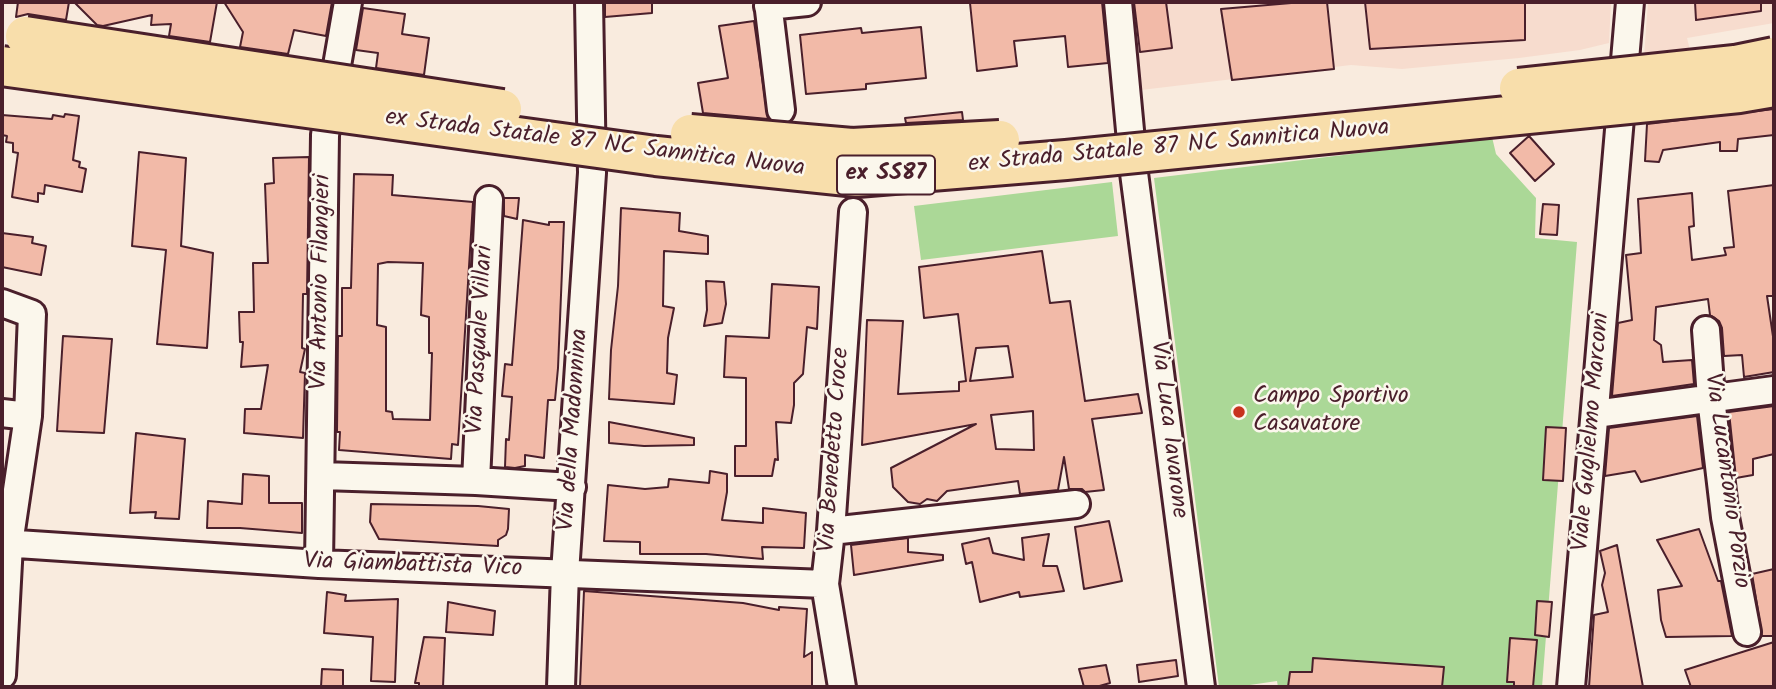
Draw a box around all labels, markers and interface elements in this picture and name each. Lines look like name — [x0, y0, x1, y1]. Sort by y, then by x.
street label: ex Strada Statale 87 NC Sannitica Nuova — [384, 105, 806, 185]
street label: ex Strada Statale 87 NC Sannitica Nuova — [967, 115, 1391, 181]
road number: ex SS87 — [837, 156, 935, 194]
street label: Via Antonio Filangieri — [307, 174, 339, 390]
street label: Via Pasquale Villari — [463, 245, 501, 435]
street label: Viale Guglielmo Marconi — [1568, 311, 1618, 553]
street label: Via della Madonnina — [554, 328, 596, 532]
street label: Via Luca Iavarone — [1142, 340, 1192, 520]
street label: Via Benedetto Croce — [814, 346, 858, 554]
street label: Via Lucantonio Porzio — [1696, 372, 1754, 590]
place label: Campo Sportivo Casavatore — [1253, 384, 1409, 440]
marker: Campo Sportivo Casavatore — [1231, 404, 1247, 420]
street label: Via Giambattista Vico — [303, 549, 523, 585]

